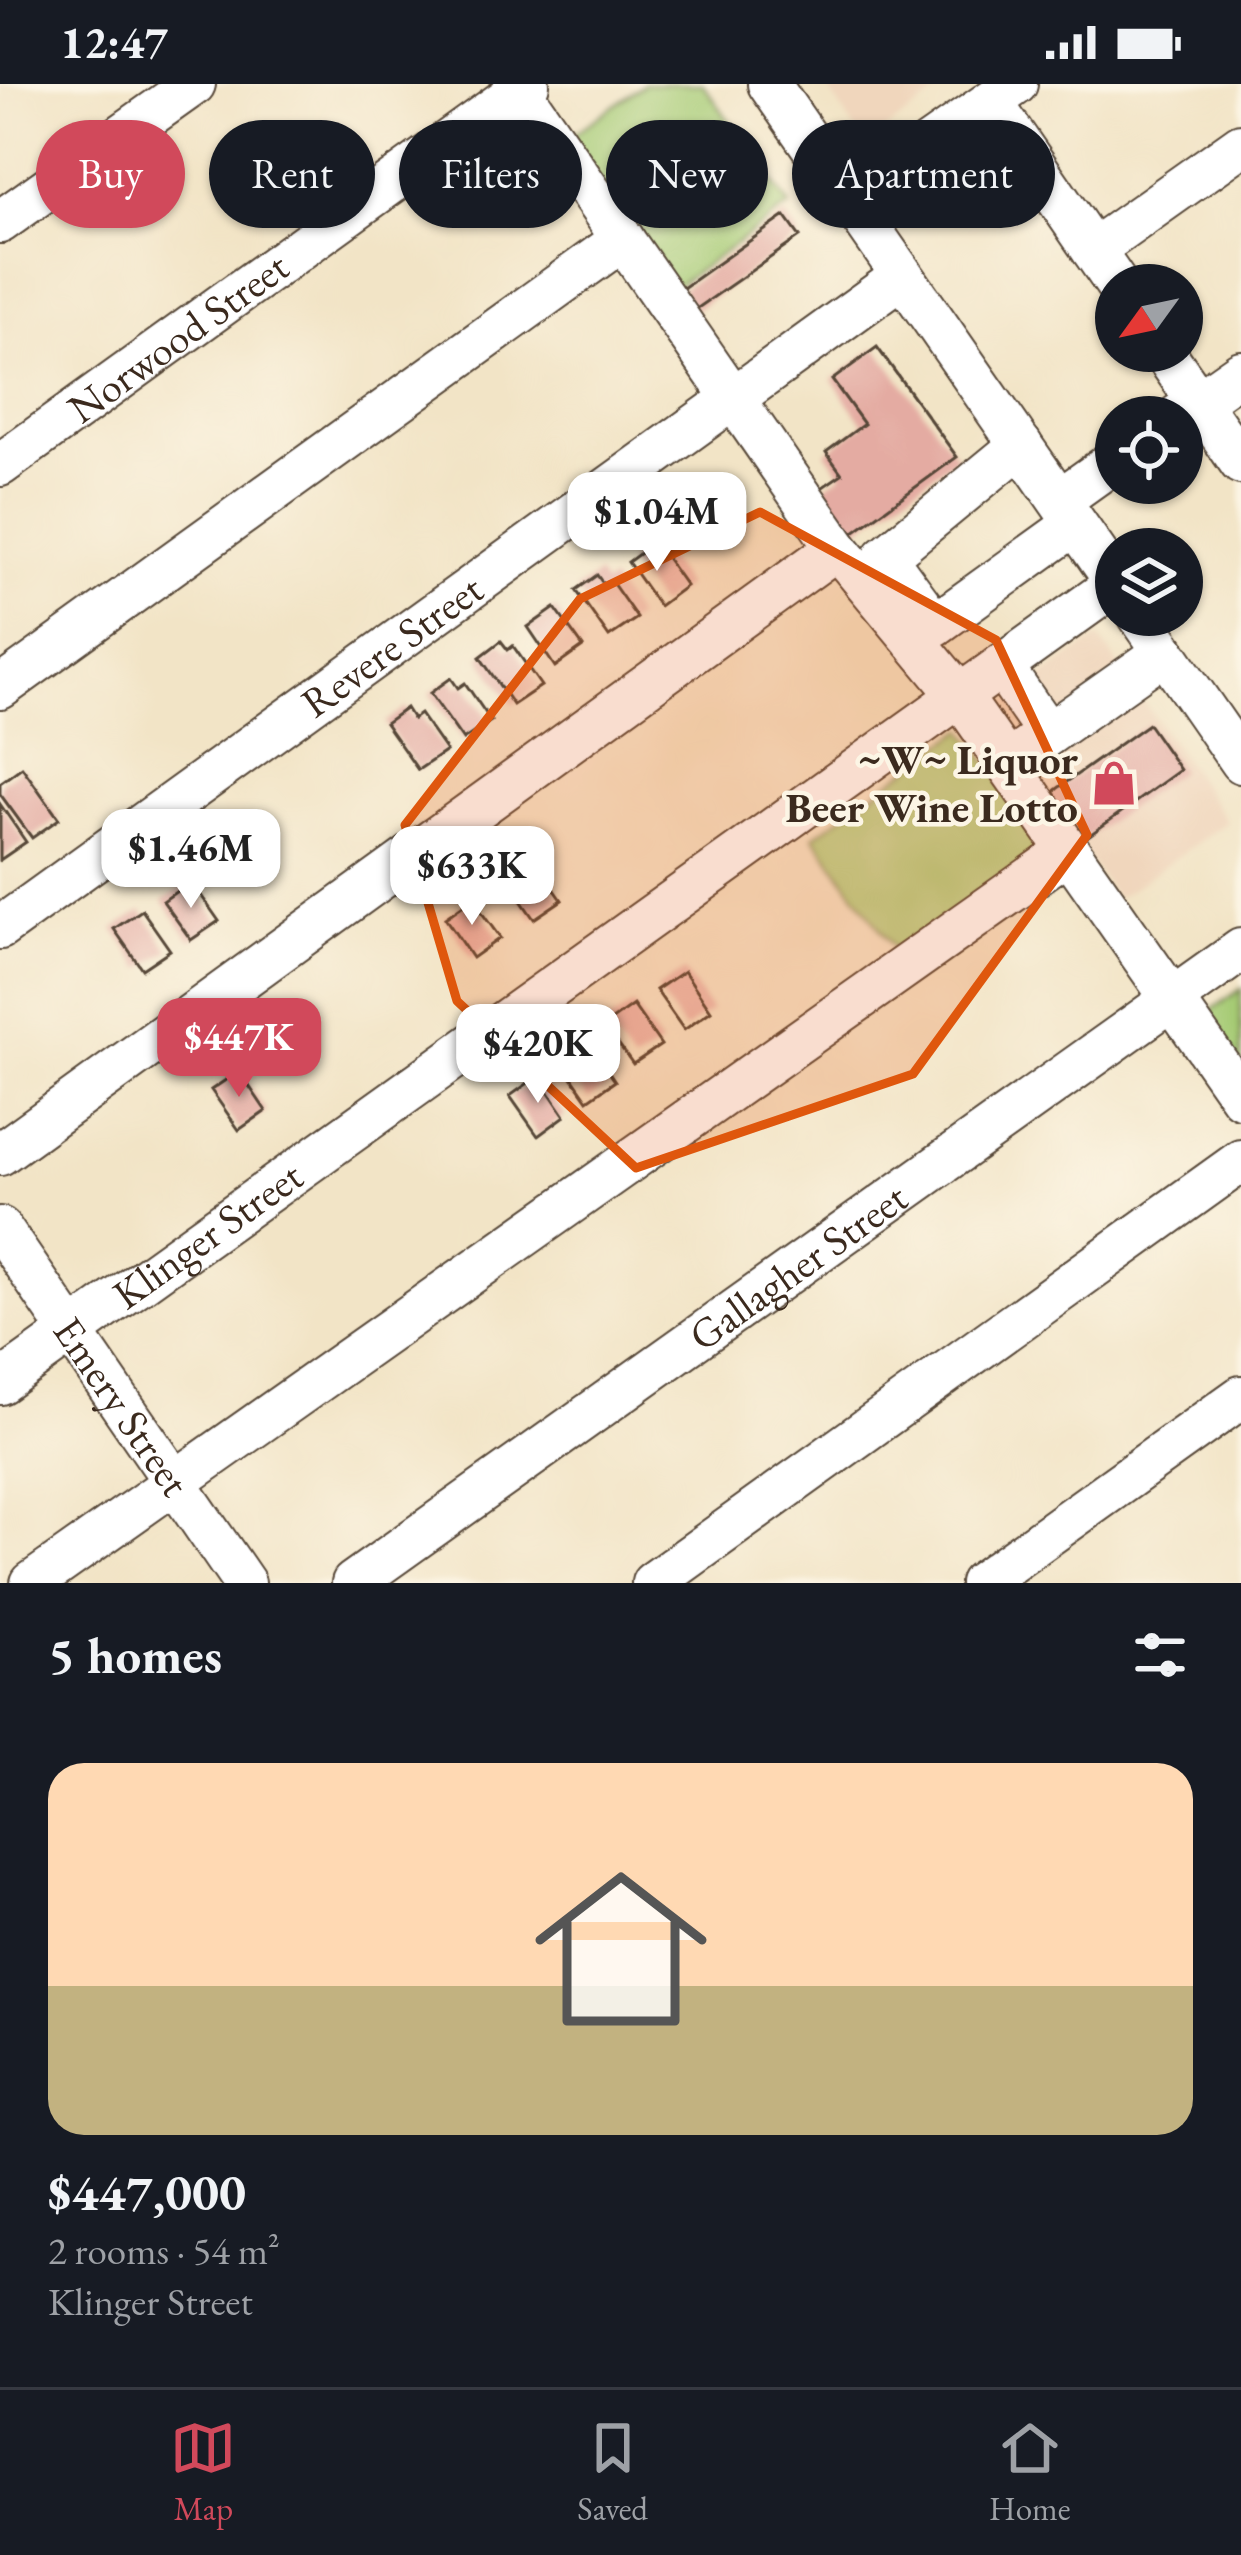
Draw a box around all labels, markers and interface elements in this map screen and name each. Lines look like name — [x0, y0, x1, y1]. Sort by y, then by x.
text: 12:47 — [60, 13, 168, 71]
chip: Buy — [36, 120, 185, 228]
chip: Rent — [209, 120, 375, 228]
chip: Filters — [399, 120, 582, 228]
chip: New — [606, 120, 768, 228]
chip: Apartment — [792, 120, 1055, 228]
street label: Norwood Street — [57, 239, 299, 435]
north arrow — [1095, 264, 1203, 372]
map controls — [1095, 264, 1203, 636]
button: locate — [1095, 396, 1203, 504]
pin: $1.04M — [559, 472, 755, 574]
text: $1.04M — [594, 485, 720, 536]
button: layers — [1095, 528, 1203, 636]
street label: Revere Street — [290, 561, 494, 730]
place label: ~W~ Liquor Beer Wine Lotto — [785, 732, 1079, 835]
shop icon: ~W~ Liquor Beer Wine Lotto — [1089, 758, 1139, 808]
pin: $1.46M — [93, 809, 289, 911]
text: $1.46M — [128, 822, 254, 873]
pin: $633K — [388, 826, 556, 928]
text: $633K — [417, 839, 527, 890]
pin: $447K — [155, 998, 323, 1100]
pin: $420K — [454, 1004, 622, 1106]
text: $447K — [184, 1011, 294, 1062]
text: $420K — [483, 1017, 593, 1068]
street label: Klinger Street — [102, 1148, 313, 1322]
street label: Gallagher Street — [678, 1170, 918, 1363]
street label: Emery Street — [41, 1306, 203, 1507]
text: 5 homes — [48, 1622, 222, 1688]
icon: filters — [1127, 1622, 1193, 1688]
icon: home — [513, 1841, 729, 2057]
text: $447,000 — [48, 2159, 246, 2225]
text: 2 rooms · 54 m² — [48, 2225, 280, 2276]
text: Klinger Street — [48, 2276, 253, 2327]
tab: Map — [170, 2415, 236, 2530]
tab: Saved — [577, 2415, 648, 2530]
tab: Home — [989, 2415, 1071, 2530]

